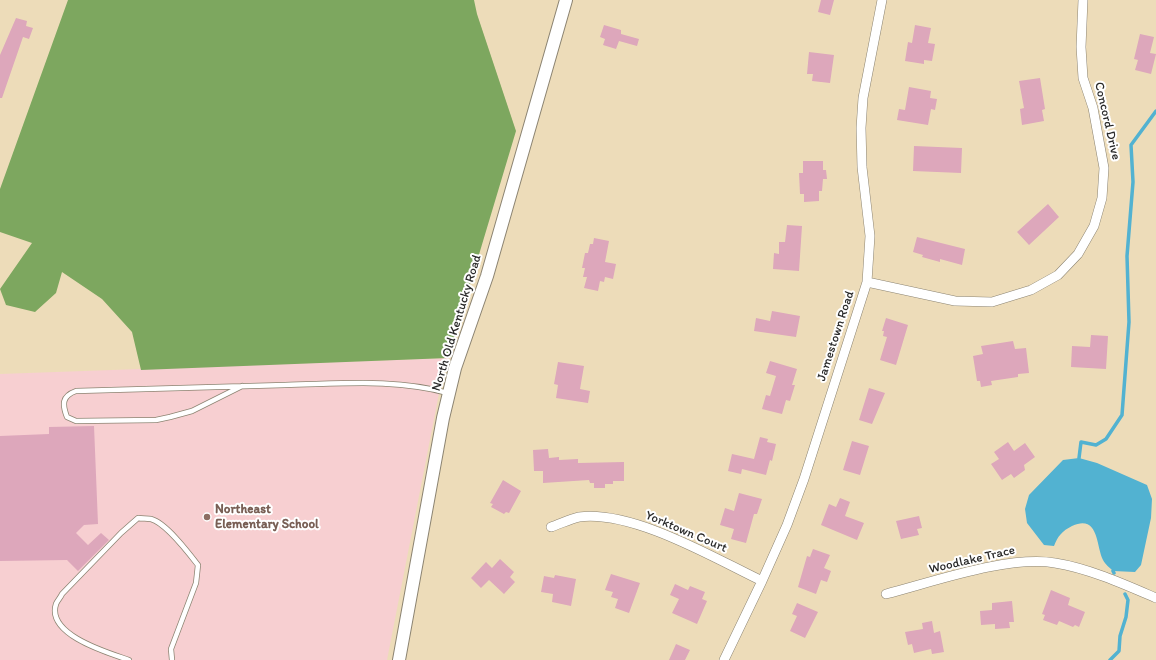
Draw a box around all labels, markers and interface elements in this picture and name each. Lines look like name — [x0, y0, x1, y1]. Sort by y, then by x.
street label: Concord Drive — [1090, 81, 1124, 161]
street label: North Old Kentucky Road — [429, 253, 485, 393]
street label: Jamestown Road — [814, 289, 858, 383]
place label: Northeast Elementary School — [215, 502, 319, 533]
street label: Yorktown Court — [643, 508, 729, 556]
marker: Northeast Elementary School — [202, 512, 212, 522]
street label: Woodlake Trace — [927, 543, 1017, 577]

